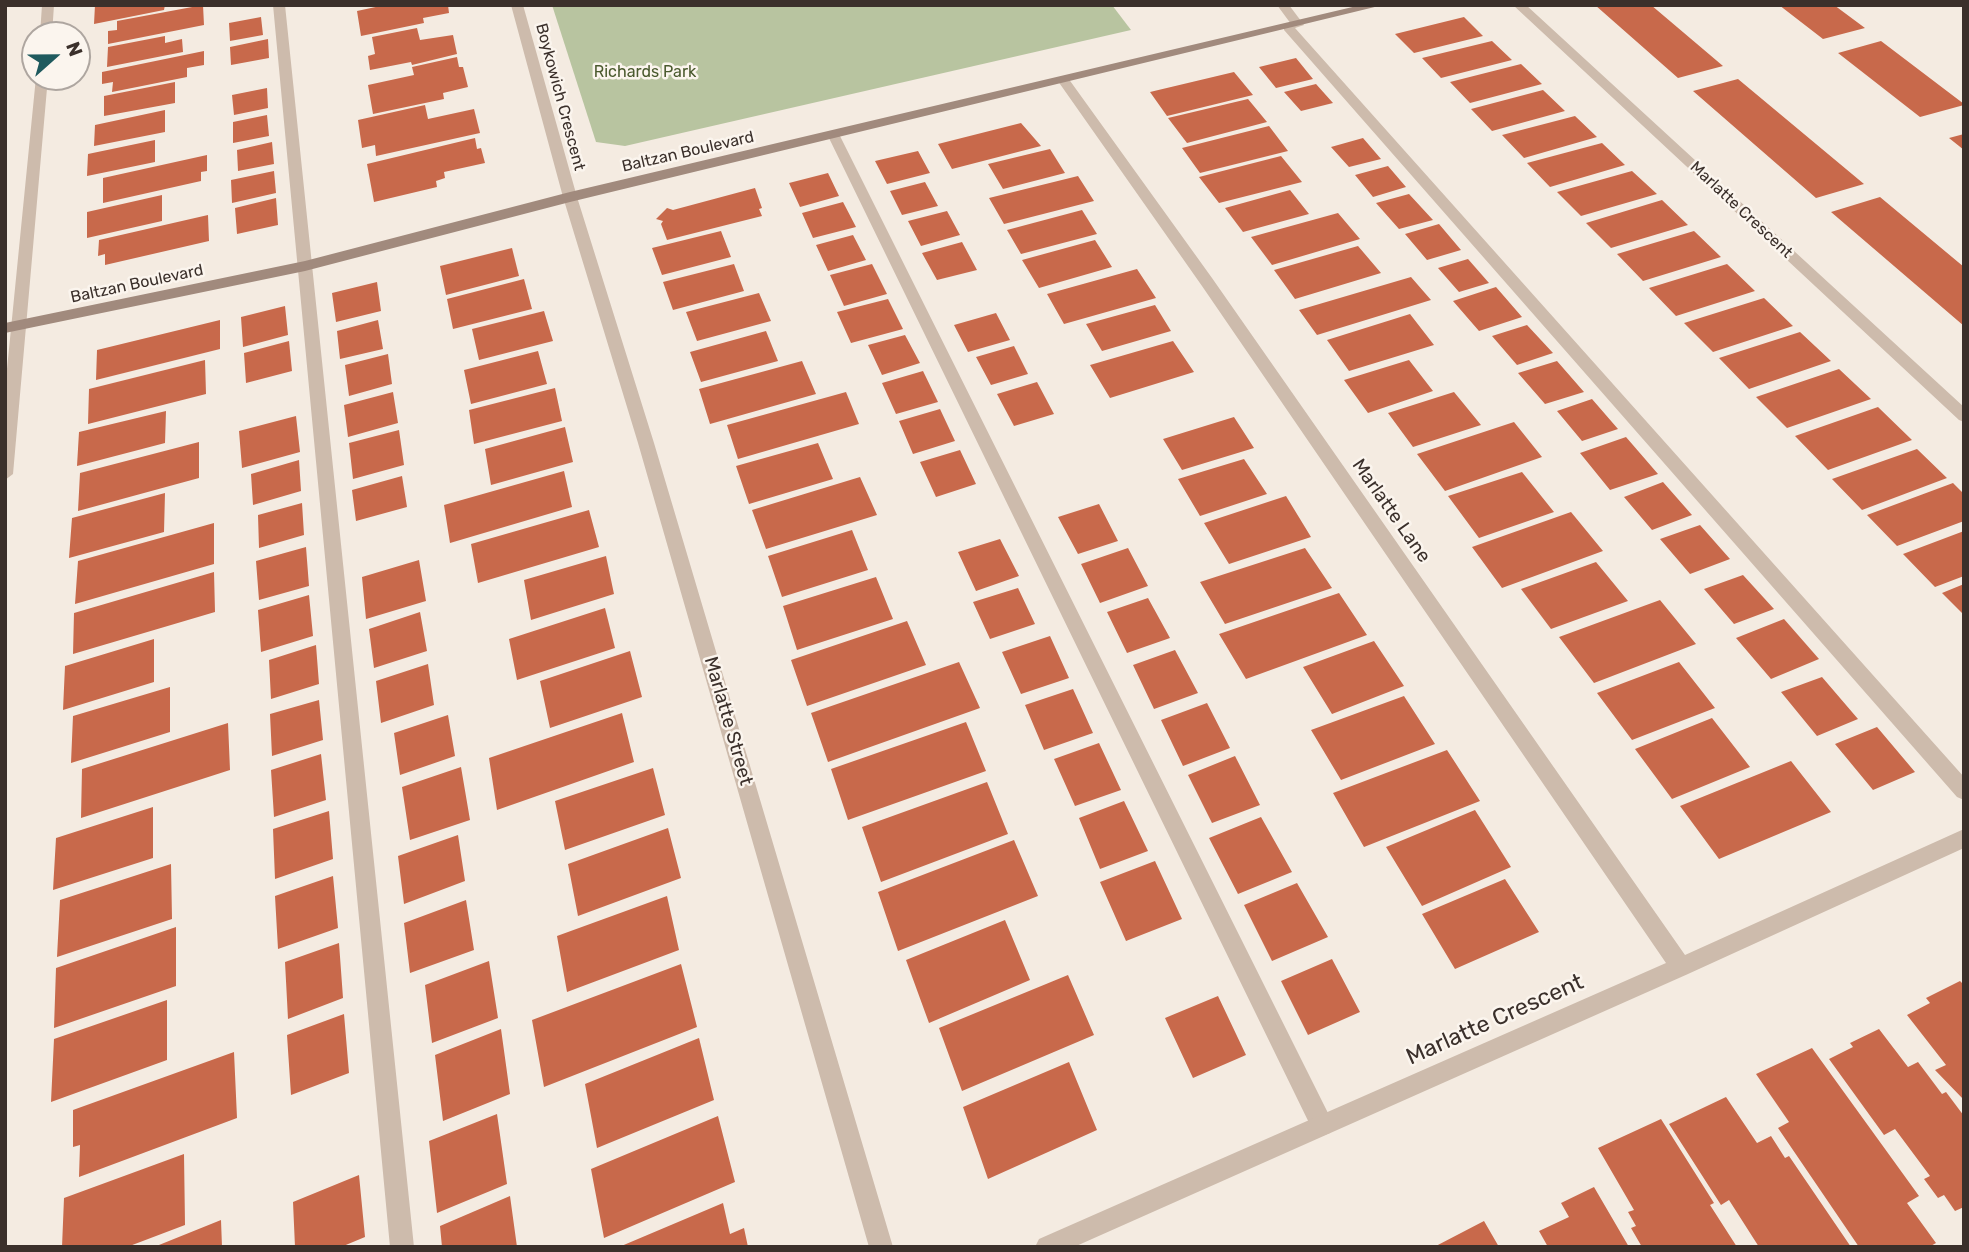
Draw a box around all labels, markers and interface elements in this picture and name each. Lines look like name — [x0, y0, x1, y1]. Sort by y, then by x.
north arrow — [21, 21, 91, 91]
street label: Boykowich Crescent — [531, 21, 589, 173]
text: N — [61, 39, 87, 60]
park label: Richards Park — [594, 62, 696, 82]
street label: Baltzan Boulevard — [620, 127, 756, 177]
street label: Marlatte Crescent — [1686, 158, 1796, 262]
street label: Baltzan Boulevard — [69, 261, 205, 307]
street label: Marlatte Lane — [1347, 455, 1435, 567]
street label: Marlatte Street — [699, 654, 757, 788]
street label: Marlatte Crescent — [1402, 969, 1588, 1071]

